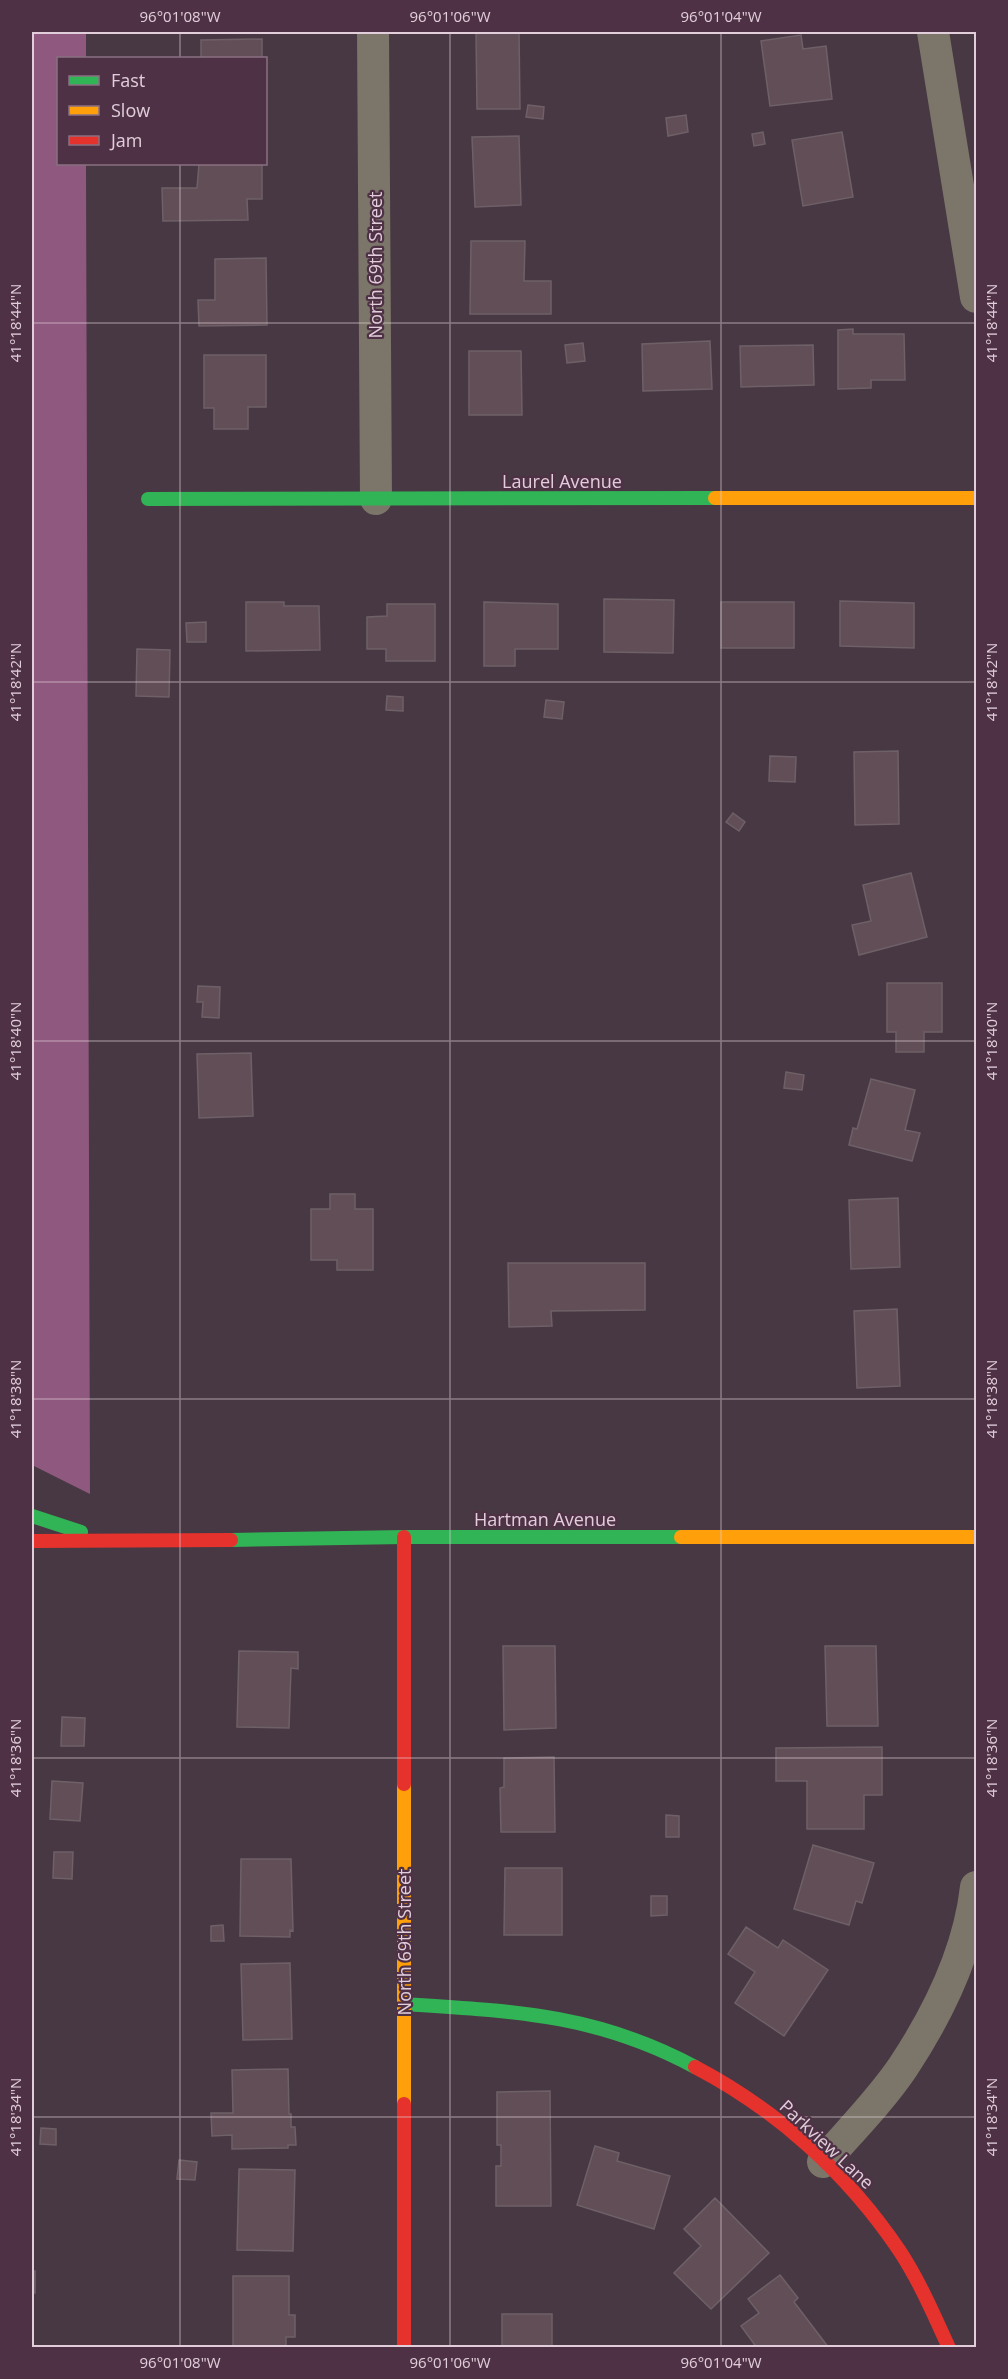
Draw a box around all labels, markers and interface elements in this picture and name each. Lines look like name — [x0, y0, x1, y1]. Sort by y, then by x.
text: 96°01'08"W — [140, 6, 221, 26]
text: 96°01'06"W — [410, 6, 491, 26]
text: 96°01'04"W — [681, 6, 762, 26]
legend — [57, 57, 267, 165]
text: Fast — [111, 68, 145, 92]
text: Slow — [111, 98, 150, 122]
text: Jam — [109, 128, 143, 152]
street label: North 69th Street — [363, 192, 387, 338]
text: 41°18'44"N — [5, 284, 25, 362]
text: 41°18'44"N — [981, 284, 1001, 362]
street label: Laurel Avenue — [502, 469, 622, 493]
text: 41°18'42"N — [5, 643, 25, 721]
text: 41°18'42"N — [981, 643, 1001, 721]
text: 41°18'40"N — [5, 1002, 25, 1080]
text: 41°18'40"N — [981, 1002, 1001, 1080]
text: 41°18'38"N — [5, 1360, 25, 1438]
text: 41°18'38"N — [981, 1360, 1001, 1438]
street label: Hartman Avenue — [474, 1507, 616, 1531]
text: 41°18'36"N — [5, 1719, 25, 1797]
text: 41°18'36"N — [981, 1719, 1001, 1797]
street label: North 69th Street — [392, 1869, 416, 2015]
text: 41°18'34"N — [5, 2078, 25, 2156]
text: 41°18'34"N — [981, 2078, 1001, 2156]
street label: Parkview Lane — [775, 2094, 879, 2194]
text: 96°01'08"W — [140, 2352, 221, 2372]
text: 96°01'06"W — [410, 2352, 491, 2372]
text: 96°01'04"W — [681, 2352, 762, 2372]

